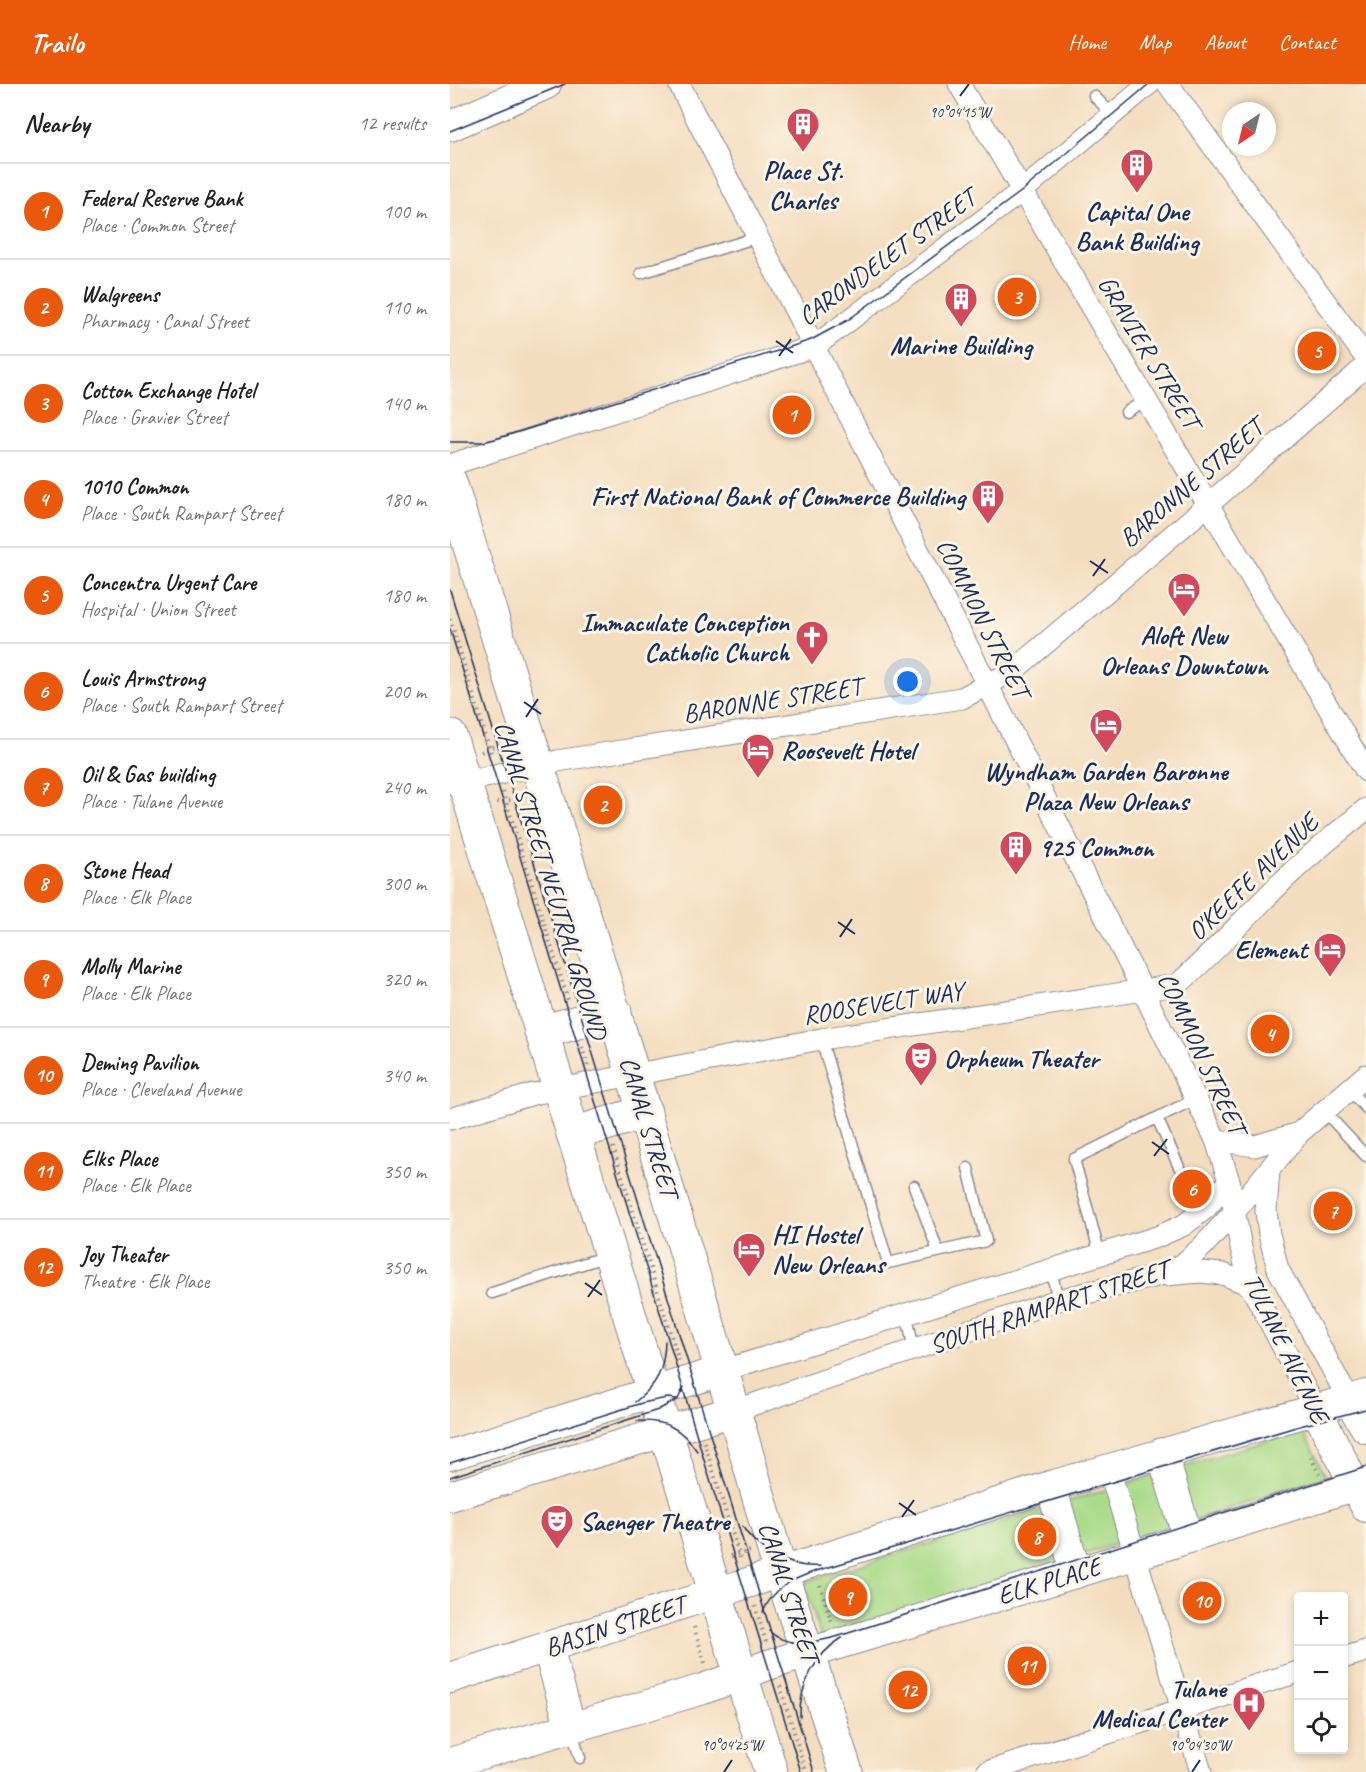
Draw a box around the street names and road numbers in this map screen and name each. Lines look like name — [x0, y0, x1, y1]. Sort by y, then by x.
street label: CARONDELET STREET — [792, 178, 987, 333]
street label: GRAVIER STREET — [1090, 270, 1211, 440]
street label: BARONNE STREET — [1112, 408, 1274, 554]
street label: COMMON STREET — [929, 533, 1040, 708]
street label: BARONNE STREET — [681, 669, 869, 730]
street label: CANAL STREET NEUTRAL GROUND — [487, 717, 616, 1046]
street label: O'KEEFE AVENUE — [1181, 804, 1328, 948]
street label: COMMON STREET — [1150, 967, 1256, 1144]
street label: ROOSEVELT WAY — [801, 973, 970, 1032]
street label: CANAL STREET — [612, 1053, 688, 1206]
street label: SOUTH RAMPART STREET — [925, 1251, 1180, 1361]
street label: TULANE AVENUE — [1236, 1268, 1338, 1431]
street label: CANAL STREET — [751, 1518, 829, 1671]
street label: ELK PLACE — [993, 1549, 1108, 1612]
street label: BASIN STREET — [540, 1586, 694, 1664]

